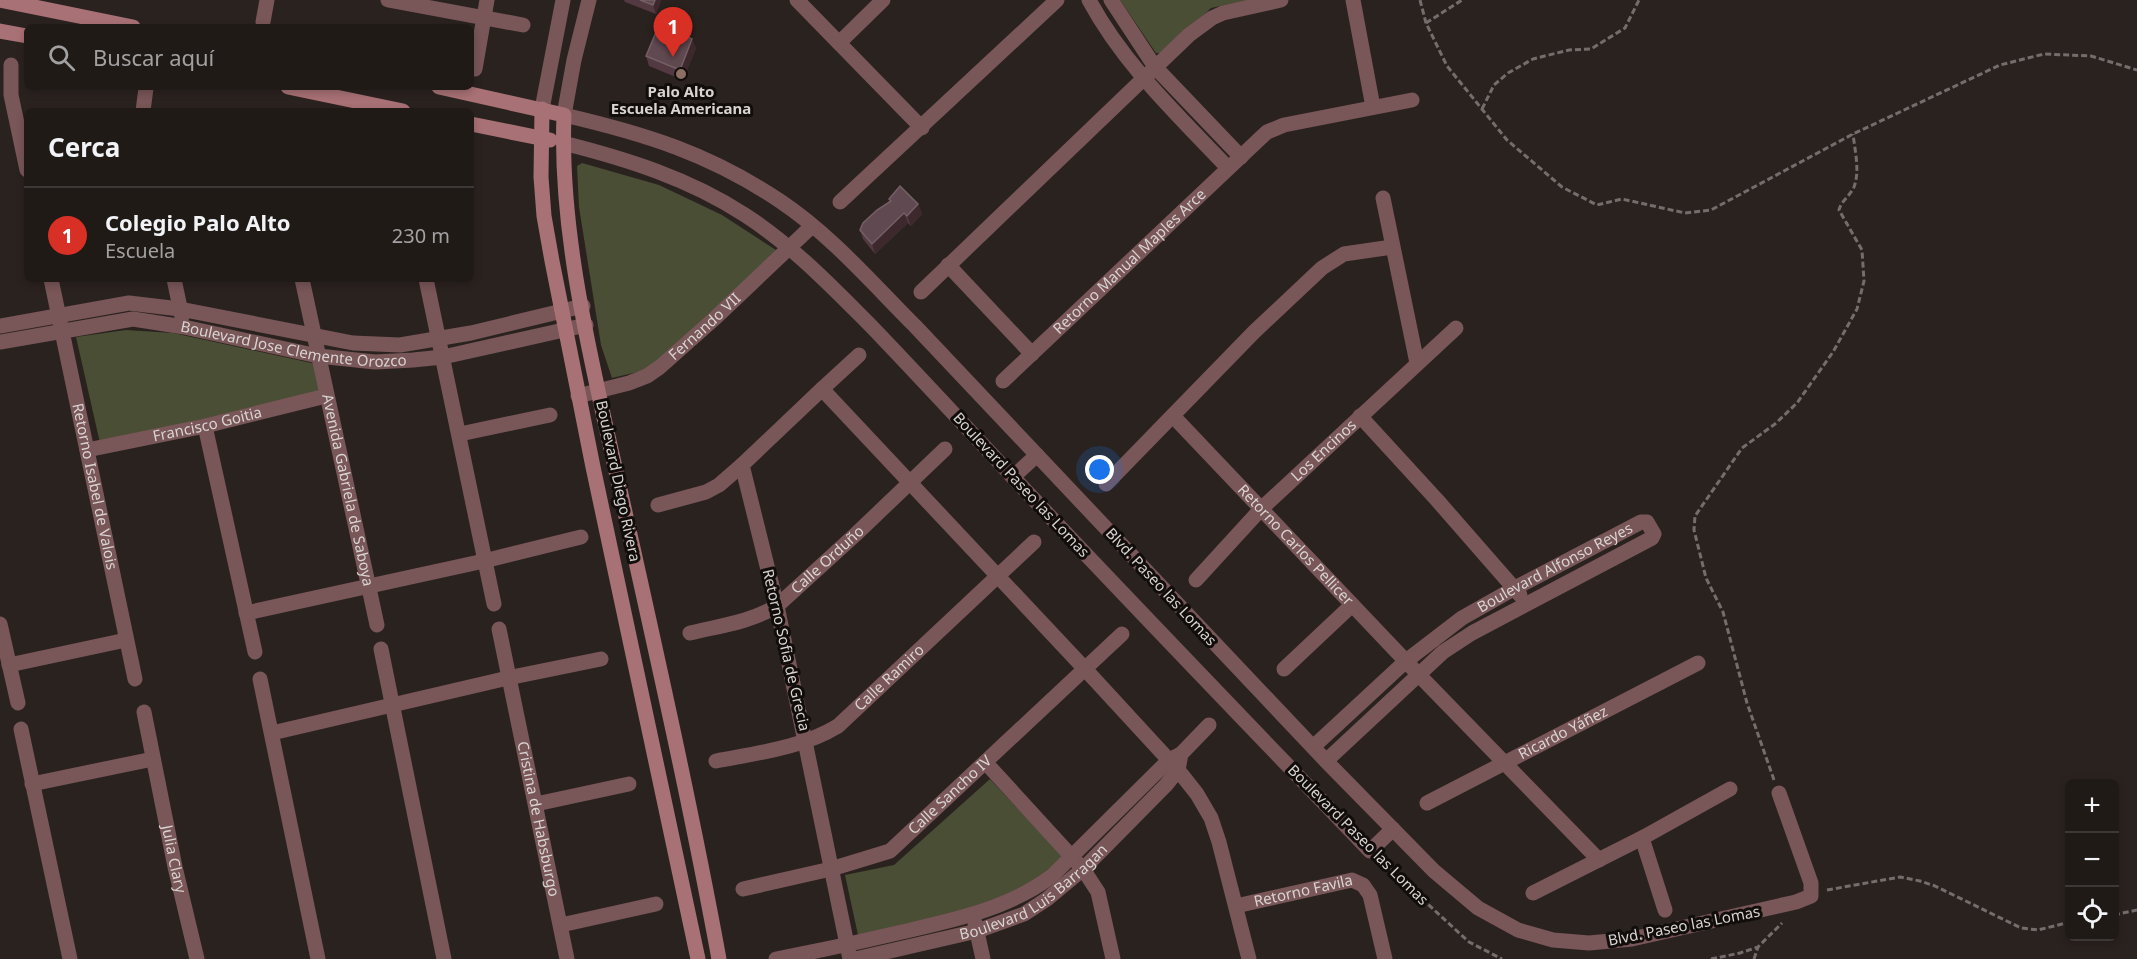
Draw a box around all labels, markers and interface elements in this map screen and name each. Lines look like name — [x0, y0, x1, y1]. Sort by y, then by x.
pin: 1 — [654, 8, 692, 57]
search box — [24, 24, 474, 90]
icon: search — [45, 41, 78, 74]
text: Buscar aquí — [93, 42, 214, 72]
marker: Palo Alto Escuela Americana — [674, 67, 688, 81]
place label: Palo Alto Escuela Americana — [611, 81, 751, 118]
text: Cerca — [48, 129, 120, 165]
street label: Retorno Manual Maples Arce — [1048, 184, 1210, 338]
text: Colegio Palo Alto — [105, 207, 290, 237]
text: 1 — [62, 222, 73, 249]
text: 230 m — [392, 222, 450, 249]
text: Escuela — [105, 237, 175, 264]
street label: Fernando VII — [664, 288, 744, 364]
street label: Boulevard Jose Clemente Orozco — [179, 316, 407, 371]
street label: Avenida Gabriela de Saboya — [318, 392, 379, 588]
street label: Boulevard Diego Rivera — [592, 398, 646, 563]
street label: Retorno Isabel de Valois — [68, 401, 123, 571]
street label: Francisco Goitia — [151, 401, 264, 445]
street label: Boulevard Paseo las Lomas — [949, 408, 1094, 561]
street label: Los Encinos — [1286, 415, 1360, 485]
your location — [1085, 455, 1114, 484]
street label: Retorno Carlos Pellicer — [1234, 479, 1359, 609]
street label: Boulevard Alfonso Reyes — [1473, 517, 1636, 616]
street label: Calle Orduño — [786, 521, 868, 598]
street label: Blvd. Paseo las Lomas — [1102, 523, 1222, 650]
street label: Retorno Sofia de Grecia — [759, 567, 815, 733]
street label: Calle Ramiro — [849, 639, 928, 715]
street label: Ricardo Yáñez — [1514, 701, 1611, 763]
street label: Cristina de Habsburgo — [513, 739, 565, 898]
street label: Calle Sancho IV — [903, 750, 995, 838]
street label: Boulevard Paseo las Lomas — [1284, 760, 1433, 909]
map controls — [2065, 779, 2119, 941]
button: + — [2065, 779, 2119, 833]
street label: Julia Clary — [157, 821, 192, 895]
button: − — [2065, 833, 2119, 887]
street label: Boulevard Luis Barragan — [957, 839, 1111, 944]
street label: Retorno Favila — [1252, 869, 1354, 911]
button: locate — [2065, 887, 2119, 941]
street label: Blvd. Paseo las Lomas — [1606, 900, 1762, 950]

